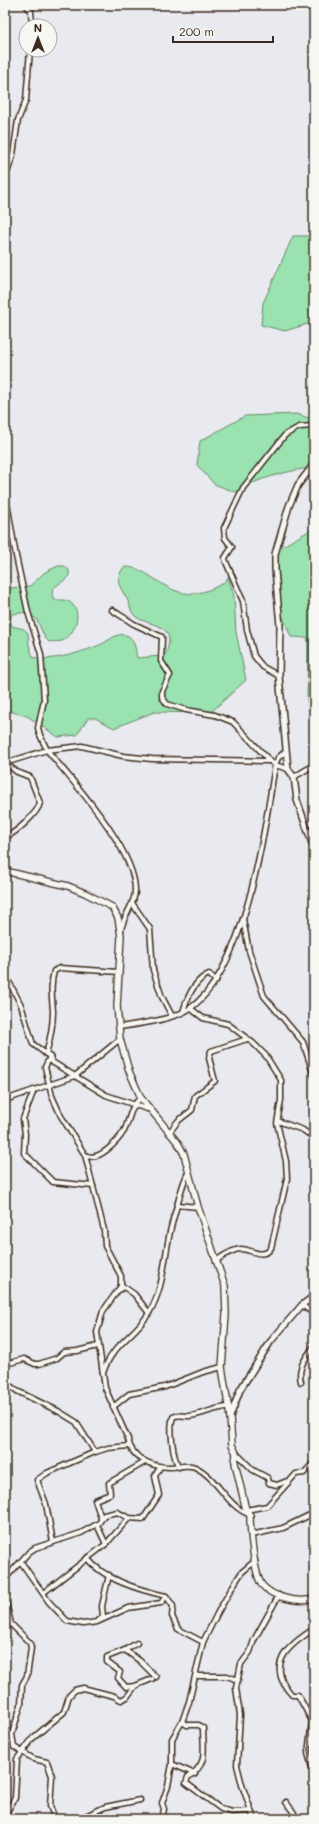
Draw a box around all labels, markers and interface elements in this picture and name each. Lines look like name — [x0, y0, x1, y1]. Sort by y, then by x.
north arrow — [18, 18, 58, 58]
scale bar — [173, 18, 273, 44]
text: N — [34, 20, 42, 35]
text: 200 m — [179, 23, 214, 39]

